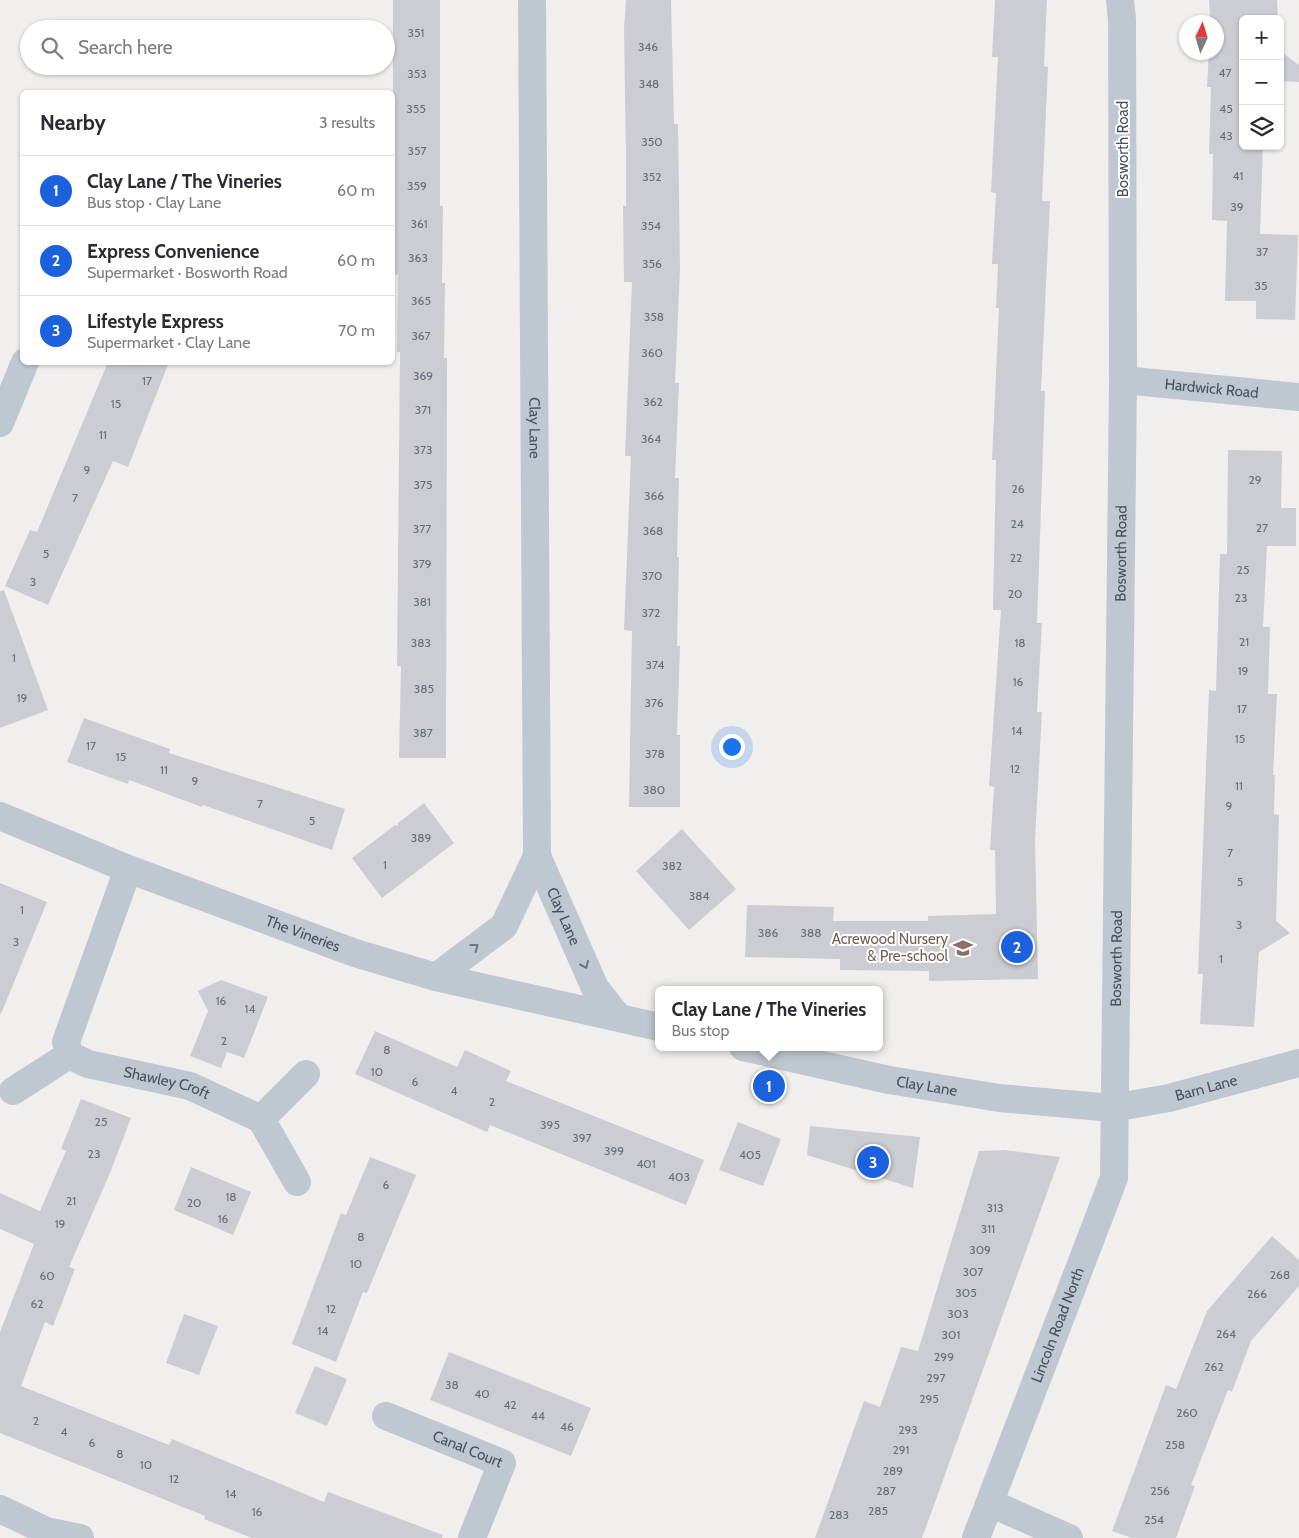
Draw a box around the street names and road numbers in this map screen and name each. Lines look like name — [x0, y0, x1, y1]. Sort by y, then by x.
street label: Bosworth Road — [1114, 101, 1132, 197]
street label: Hardwick Road — [1164, 375, 1259, 402]
street label: Clay Lane — [525, 397, 544, 459]
street label: Bosworth Road — [1111, 505, 1131, 602]
street label: Clay Lane — [543, 885, 584, 948]
street label: Bosworth Road — [1107, 910, 1126, 1007]
street label: The Vineries — [263, 912, 343, 956]
street label: Shawley Croft — [122, 1063, 213, 1103]
street label: Barn Lane — [1173, 1071, 1239, 1105]
street label: Clay Lane — [895, 1072, 959, 1100]
street label: Lincoln Road North — [1027, 1265, 1088, 1385]
street label: Canal Court — [430, 1427, 505, 1471]

